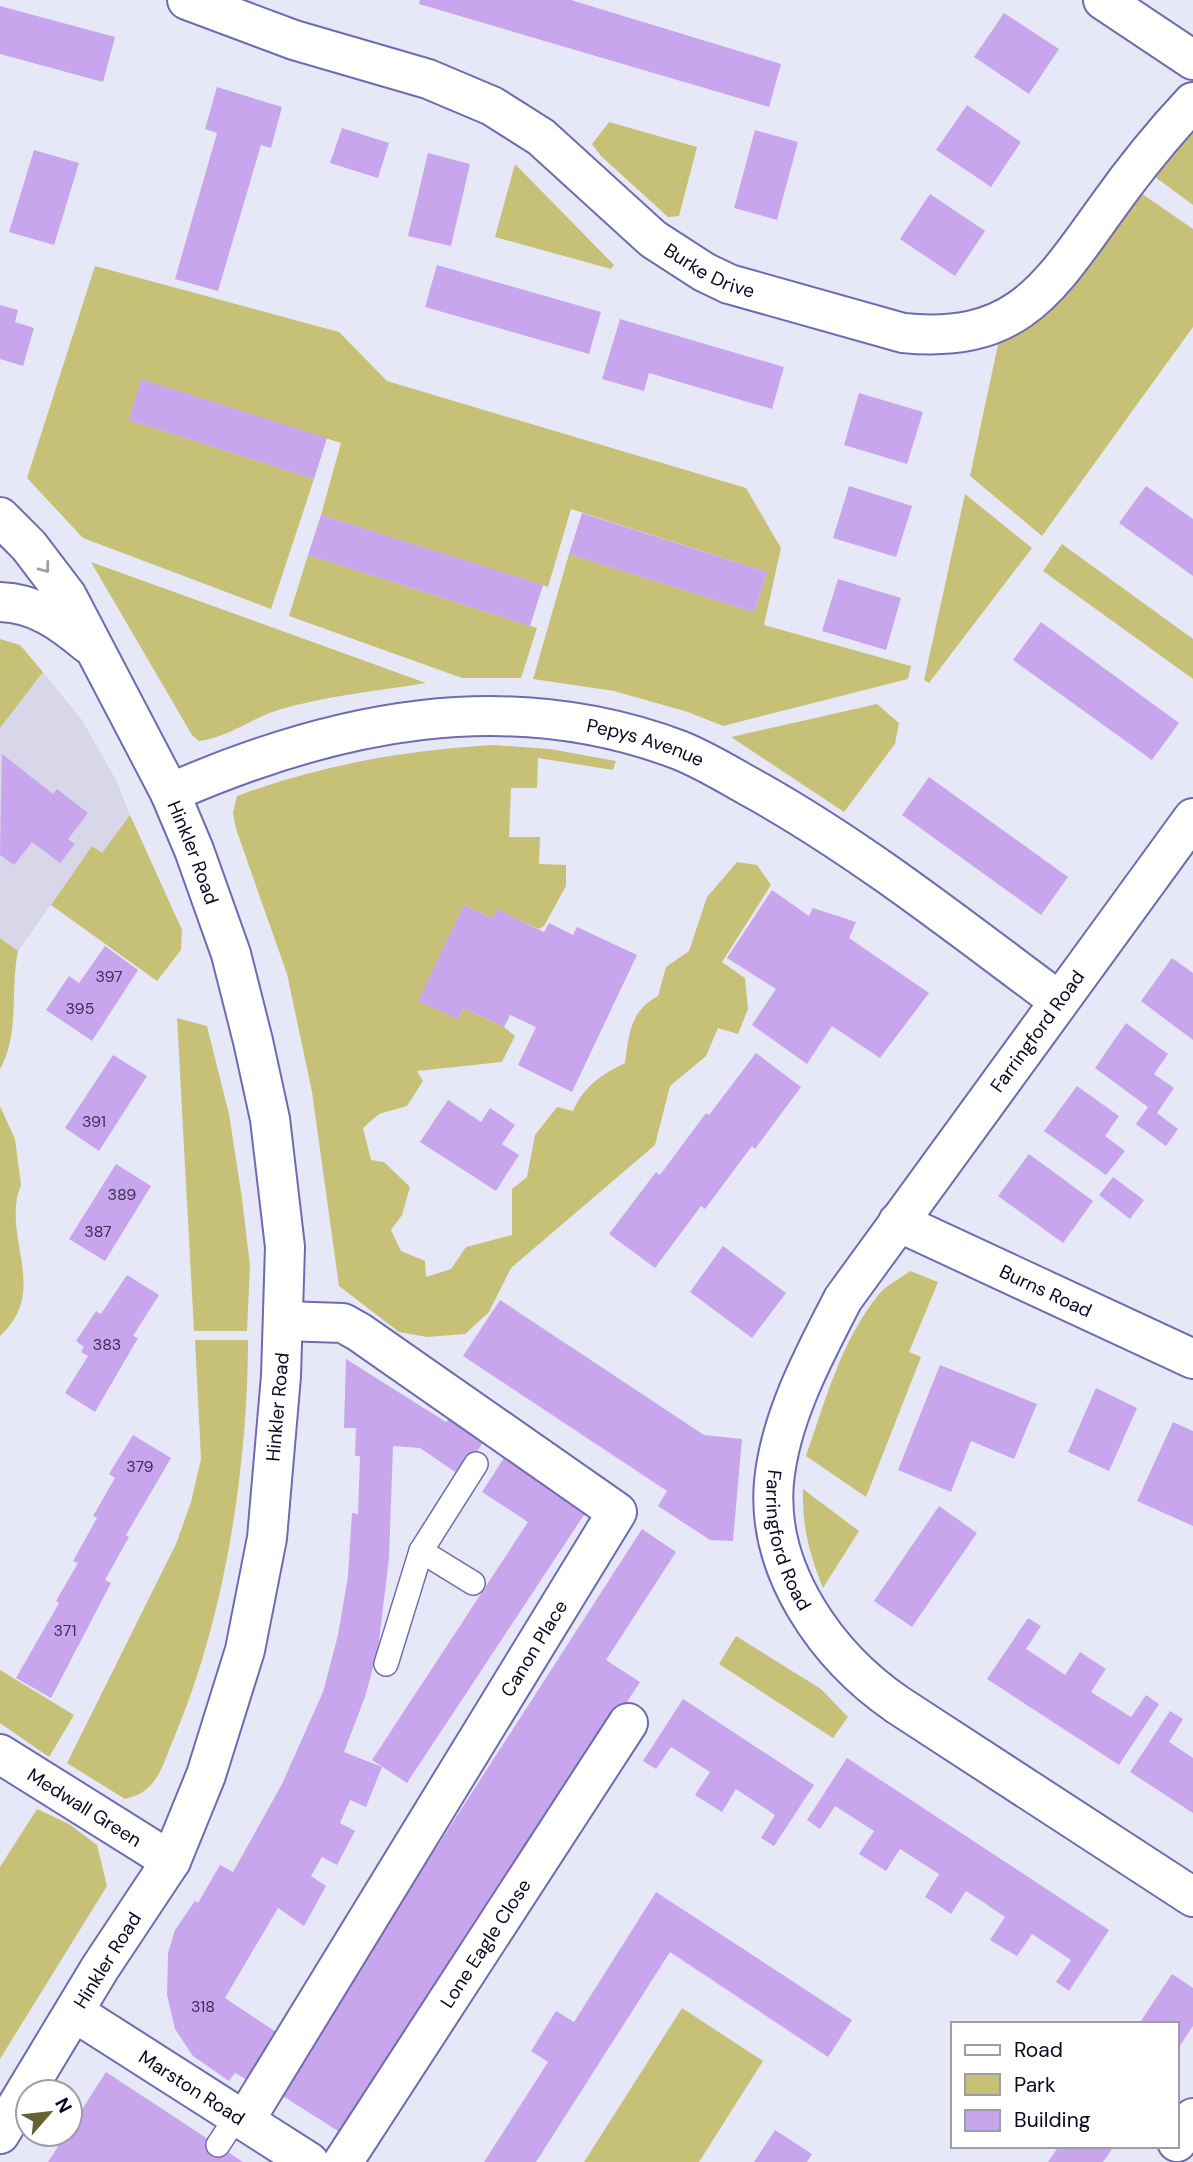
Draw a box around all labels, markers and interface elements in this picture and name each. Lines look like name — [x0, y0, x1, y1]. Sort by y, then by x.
street label: Burke Drive — [659, 237, 758, 304]
one-way arrow — [37, 560, 49, 573]
street label: Pepys Avenue — [585, 713, 708, 773]
street label: Hinkler Road — [162, 797, 224, 908]
street label: Farringford Road — [985, 965, 1090, 1097]
house number: 397 — [95, 966, 123, 987]
house number: 395 — [66, 998, 94, 1019]
house number: 391 — [82, 1111, 106, 1132]
house number: 389 — [108, 1184, 136, 1205]
house number: 387 — [84, 1221, 112, 1242]
street label: Burns Road — [995, 1259, 1096, 1323]
house number: 383 — [93, 1334, 121, 1355]
street label: Hinkler Road — [260, 1351, 295, 1463]
house number: 379 — [126, 1456, 154, 1477]
street label: Farringford Road — [760, 1468, 817, 1615]
street label: Canon Place — [495, 1595, 573, 1702]
house number: 371 — [54, 1620, 76, 1641]
street label: Medwall Green — [23, 1762, 146, 1853]
street label: Lone Eagle Close — [434, 1874, 537, 2013]
street label: Hinkler Road — [68, 1907, 147, 2013]
house number: 318 — [191, 1996, 215, 2017]
legend — [951, 2022, 1179, 2148]
text: Road — [1014, 2036, 1063, 2064]
street label: Marston Road — [134, 2045, 250, 2131]
text: Park — [1014, 2071, 1056, 2099]
north arrow — [14, 2078, 84, 2148]
text: N — [49, 2093, 78, 2117]
text: Building — [1014, 2106, 1091, 2134]

